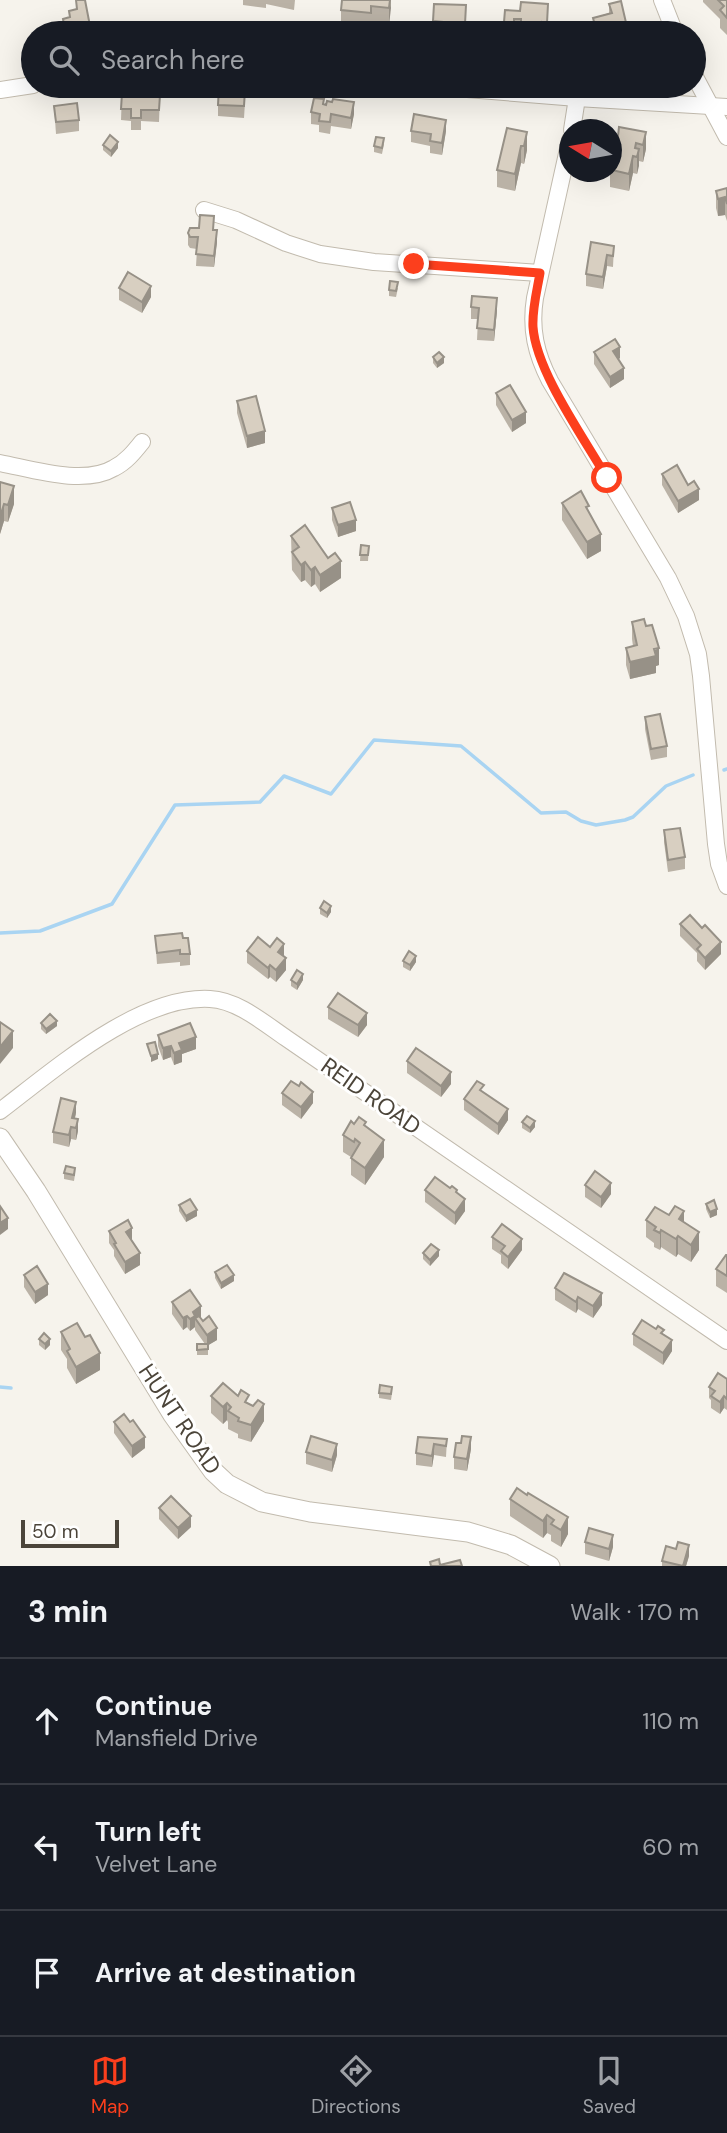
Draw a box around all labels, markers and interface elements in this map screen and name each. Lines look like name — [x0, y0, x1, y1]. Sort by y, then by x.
search box — [21, 21, 706, 98]
icon: search — [45, 41, 83, 79]
text: Search here — [101, 43, 244, 77]
north arrow — [559, 119, 622, 182]
route end — [398, 248, 429, 279]
route start — [591, 462, 622, 493]
street label: REID ROAD — [315, 1051, 427, 1141]
street label: HUNT ROAD — [132, 1358, 228, 1480]
scale bar — [21, 1517, 119, 1549]
text: 50 m — [32, 1519, 79, 1544]
text: 3 min — [28, 1592, 108, 1631]
text: Walk · 170 m — [570, 1597, 699, 1627]
text: Continue — [95, 1689, 212, 1723]
icon: ahead — [28, 1702, 66, 1740]
text: 110 m — [642, 1706, 699, 1736]
text: Mansfield Drive — [95, 1723, 258, 1753]
text: Turn left — [95, 1815, 202, 1849]
icon: left — [28, 1828, 66, 1866]
text: 60 m — [642, 1832, 699, 1862]
text: Velvet Lane — [95, 1849, 217, 1879]
icon: arrive — [28, 1954, 66, 1992]
text: Arrive at destination — [95, 1956, 356, 1990]
tab: Map — [91, 2052, 129, 2119]
tab: Directions — [311, 2052, 401, 2119]
tab: Saved — [583, 2052, 636, 2119]

